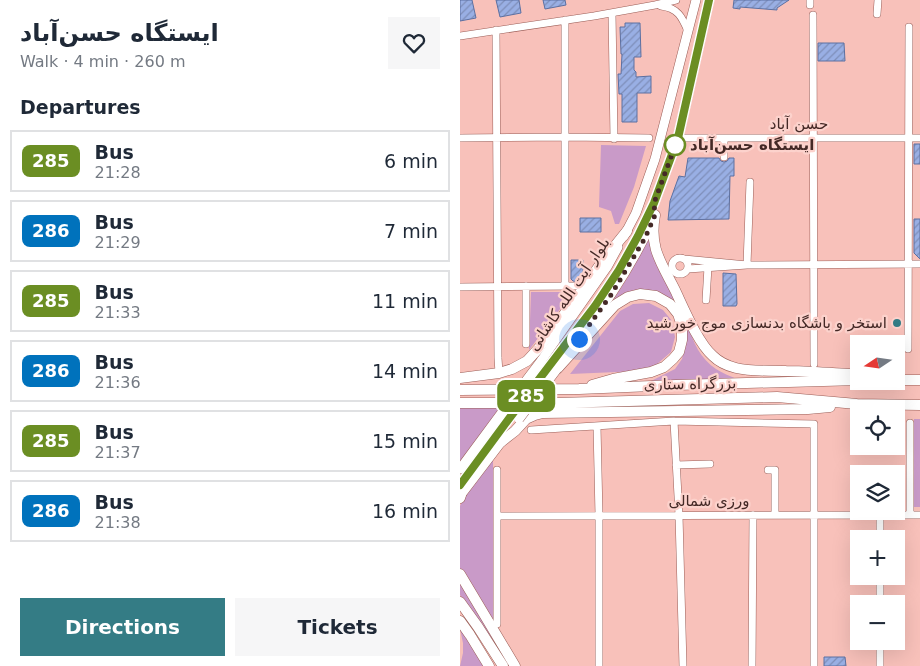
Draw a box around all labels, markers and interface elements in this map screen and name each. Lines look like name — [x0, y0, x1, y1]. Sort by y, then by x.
button: heart — [388, 17, 440, 69]
text: ایستگاه حسن‌آباد — [20, 19, 219, 47]
text: Walk · 4 min · 260 m — [20, 52, 185, 71]
text: Departures — [20, 96, 141, 118]
street label: حسن آباد — [770, 115, 828, 133]
marker: ایستگاه حسن‌آباد — [664, 134, 686, 156]
place label: ایستگاه حسن‌آباد — [690, 136, 814, 154]
text: Bus — [95, 141, 134, 163]
text: 285 — [32, 150, 70, 171]
text: 6 min — [384, 150, 438, 172]
text: 21:28 — [95, 163, 141, 182]
text: Bus — [95, 211, 134, 233]
text: 286 — [32, 220, 70, 241]
text: 7 min — [384, 220, 438, 242]
text: 21:29 — [95, 233, 141, 252]
street label: بلوار آیت الله کاشانی — [524, 234, 614, 354]
text: Bus — [95, 281, 134, 303]
text: 285 — [32, 290, 70, 311]
text: 11 min — [372, 290, 438, 312]
text: 21:33 — [95, 303, 141, 322]
place label: استخر و باشگاه بدنسازی موج خورشید — [647, 314, 887, 333]
marker: استخر و باشگاه بدنسازی موج خورشید — [891, 317, 903, 329]
your location — [567, 327, 592, 352]
north arrow — [850, 335, 905, 390]
map controls — [850, 335, 905, 650]
text: Bus — [95, 351, 134, 373]
text: 286 — [32, 360, 70, 381]
text: 14 min — [372, 360, 438, 382]
text: 21:36 — [95, 373, 141, 392]
street label: بزرگراه ستاری — [644, 374, 736, 394]
line badge: 285 — [497, 380, 555, 412]
text: 285 — [507, 385, 545, 406]
button: locate — [850, 400, 905, 455]
text: Bus — [95, 421, 134, 443]
text: 285 — [32, 430, 70, 451]
text: 15 min — [372, 430, 438, 452]
text: 21:37 — [95, 443, 141, 462]
button: layers — [850, 465, 905, 520]
text: Bus — [95, 491, 134, 513]
street label: ورزی شمالی — [668, 492, 750, 510]
text: 286 — [32, 500, 70, 521]
text: 16 min — [372, 500, 438, 522]
text: 21:38 — [95, 513, 141, 532]
button: + — [850, 530, 905, 585]
button: − — [850, 595, 905, 650]
button: Directions — [20, 598, 225, 656]
button: Tickets — [235, 598, 440, 656]

